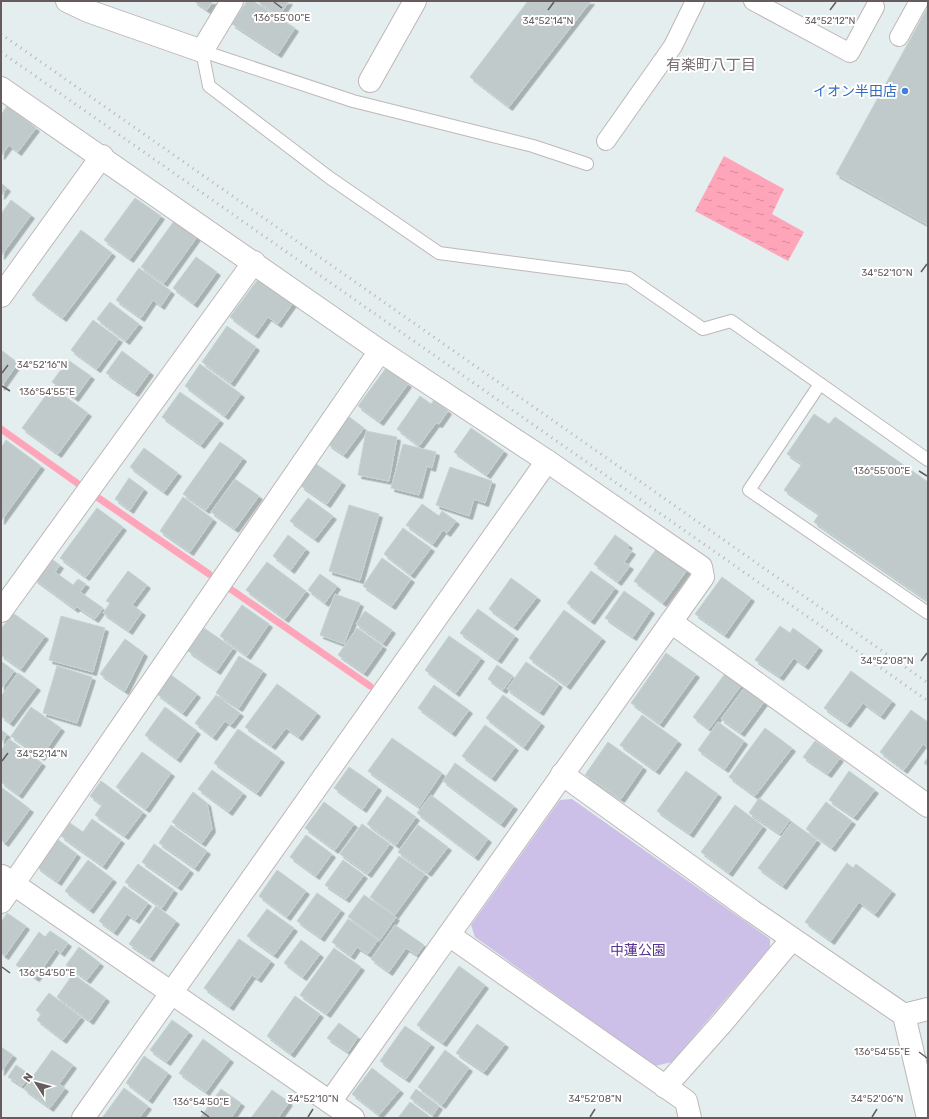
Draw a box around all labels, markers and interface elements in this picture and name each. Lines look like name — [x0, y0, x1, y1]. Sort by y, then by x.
text: 136°55'00"E — [254, 12, 310, 24]
text: 34°52'14"N — [522, 15, 574, 27]
text: 34°52'12"N — [805, 15, 856, 27]
district label: 有楽町八丁目 — [666, 56, 756, 74]
place label: イオン半田店 — [813, 83, 897, 100]
marker: イオン半田店 — [900, 86, 910, 96]
text: 34°52'10"N — [861, 267, 913, 279]
text: 34°52'16"N — [17, 359, 67, 371]
text: 136°54'55"E — [19, 386, 75, 398]
text: 136°55'00"E — [854, 465, 910, 477]
text: 34°52'08"N — [860, 655, 914, 667]
text: 34°52'14"N — [16, 748, 68, 760]
park label: 中蓮公園 — [610, 942, 666, 959]
text: 136°54'50"E — [19, 967, 75, 979]
text: 136°54'55"E — [854, 1046, 910, 1058]
north arrow — [16, 1063, 56, 1103]
text: N — [21, 1070, 36, 1084]
text: 34°52'10"N — [287, 1093, 339, 1105]
text: 34°52'08"N — [568, 1093, 622, 1105]
text: 34°52'06"N — [851, 1093, 903, 1105]
text: 136°54'50"E — [173, 1096, 229, 1108]

